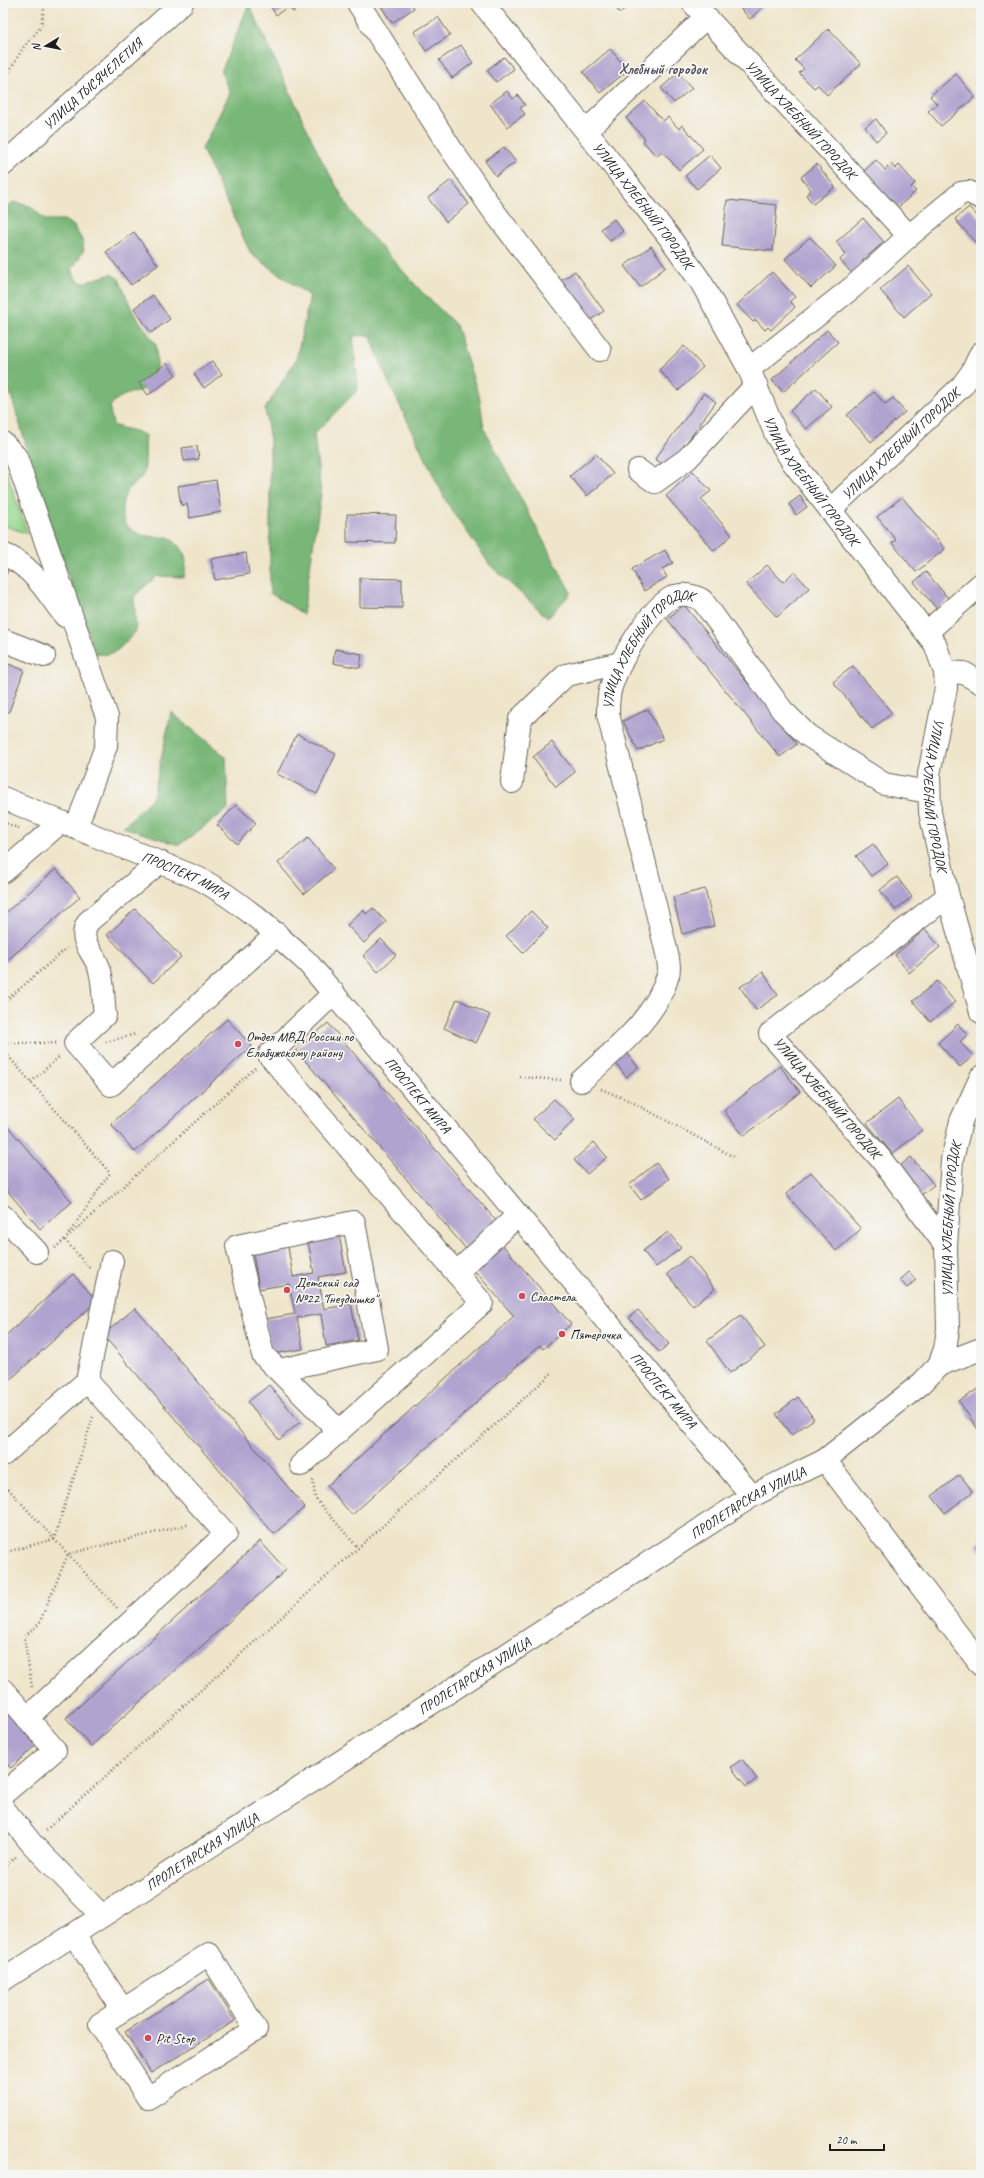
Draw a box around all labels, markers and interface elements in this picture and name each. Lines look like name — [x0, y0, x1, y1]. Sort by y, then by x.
north arrow — [26, 26, 66, 66]
street label: УЛИЦА ТЫСЯЧЕЛЕТИЯ — [40, 33, 147, 133]
text: N — [28, 41, 44, 52]
street label: УЛИЦА ХЛЕБНЫЙ ГОРОДОК — [742, 57, 862, 184]
district label: Хлебный городок — [619, 60, 709, 79]
street label: УЛИЦА ХЛЕБНЫЙ ГОРОДОК — [590, 139, 699, 274]
street label: УЛИЦА ХЛЕБНЫЙ ГОРОДОК — [838, 382, 965, 503]
street label: УЛИЦА ХЛЕБНЫЙ ГОРОДОК — [761, 413, 865, 551]
street label: УЛИЦА ХЛЕБНЫЙ ГОРОДОК — [599, 586, 699, 709]
street label: УЛИЦА ХЛЕБНЫЙ ГОРОДОК — [920, 717, 952, 876]
street label: ПРОСПЕКТ МИРА — [140, 848, 233, 903]
place label: Отдел МВД России по Елабужскому району — [246, 1028, 355, 1061]
street label: УЛИЦА ХЛЕБНЫЙ ГОРОДОК — [770, 1034, 886, 1164]
marker: Отдел МВД России по Елабужскому району — [233, 1039, 243, 1049]
street label: ПРОСПЕКТ МИРА — [381, 1054, 455, 1137]
street label: УЛИЦА ХЛЕБНЫЙ ГОРОДОК — [937, 1137, 965, 1297]
place label: Детский сад №22 "Гнездышко" — [295, 1274, 380, 1307]
marker: Детский сад №22 "Гнездышко" — [282, 1285, 292, 1295]
place label: Сластела — [530, 1288, 577, 1305]
marker: Сластела — [517, 1291, 527, 1301]
place label: Пятерочка — [570, 1326, 622, 1343]
marker: Пятерочка — [557, 1329, 567, 1339]
street label: ПРОСПЕКТ МИРА — [627, 1349, 701, 1432]
street label: ПРОЛЕТАРСКАЯ УЛИЦА — [687, 1462, 809, 1542]
street label: ПРОЛЕТАРСКАЯ УЛИЦА — [415, 1633, 534, 1718]
street label: ПРОЛЕТАРСКАЯ УЛИЦА — [143, 1808, 262, 1894]
place label: Pit Stop — [156, 2030, 196, 2047]
marker: Pit Stop — [143, 2033, 153, 2043]
scale bar — [830, 2126, 884, 2152]
text: 20 m — [836, 2132, 858, 2148]

